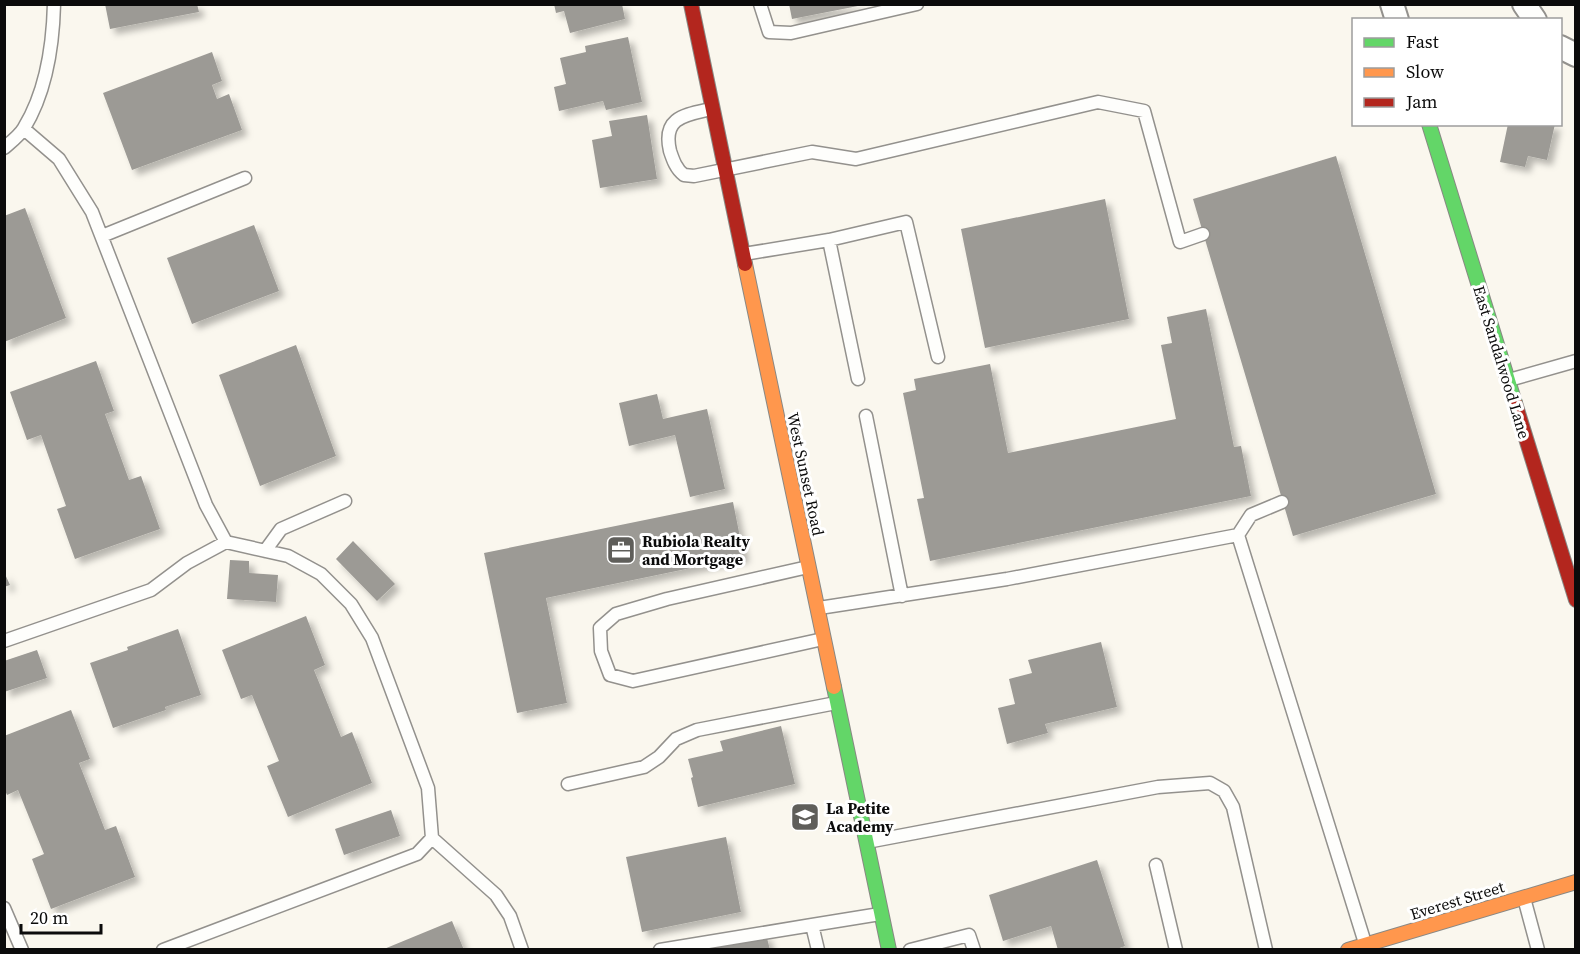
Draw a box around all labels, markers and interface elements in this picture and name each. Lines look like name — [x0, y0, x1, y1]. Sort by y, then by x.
legend — [1352, 18, 1562, 126]
text: Fast — [1406, 29, 1439, 54]
text: Slow — [1406, 59, 1444, 84]
text: Jam — [1405, 89, 1438, 114]
street label: East Sandalwood Lane — [1468, 283, 1536, 441]
street label: West Sunset Road — [782, 410, 830, 538]
place label: Rubiola Realty and Mortgage — [642, 530, 750, 570]
office icon: Rubiola Realty and Mortgage — [605, 534, 637, 566]
place label: La Petite Academy — [826, 797, 894, 837]
school or university icon: La Petite Academy — [789, 801, 821, 833]
street label: Everest Street — [1407, 875, 1507, 925]
scale bar — [21, 897, 100, 935]
text: 20 m — [30, 905, 68, 930]

